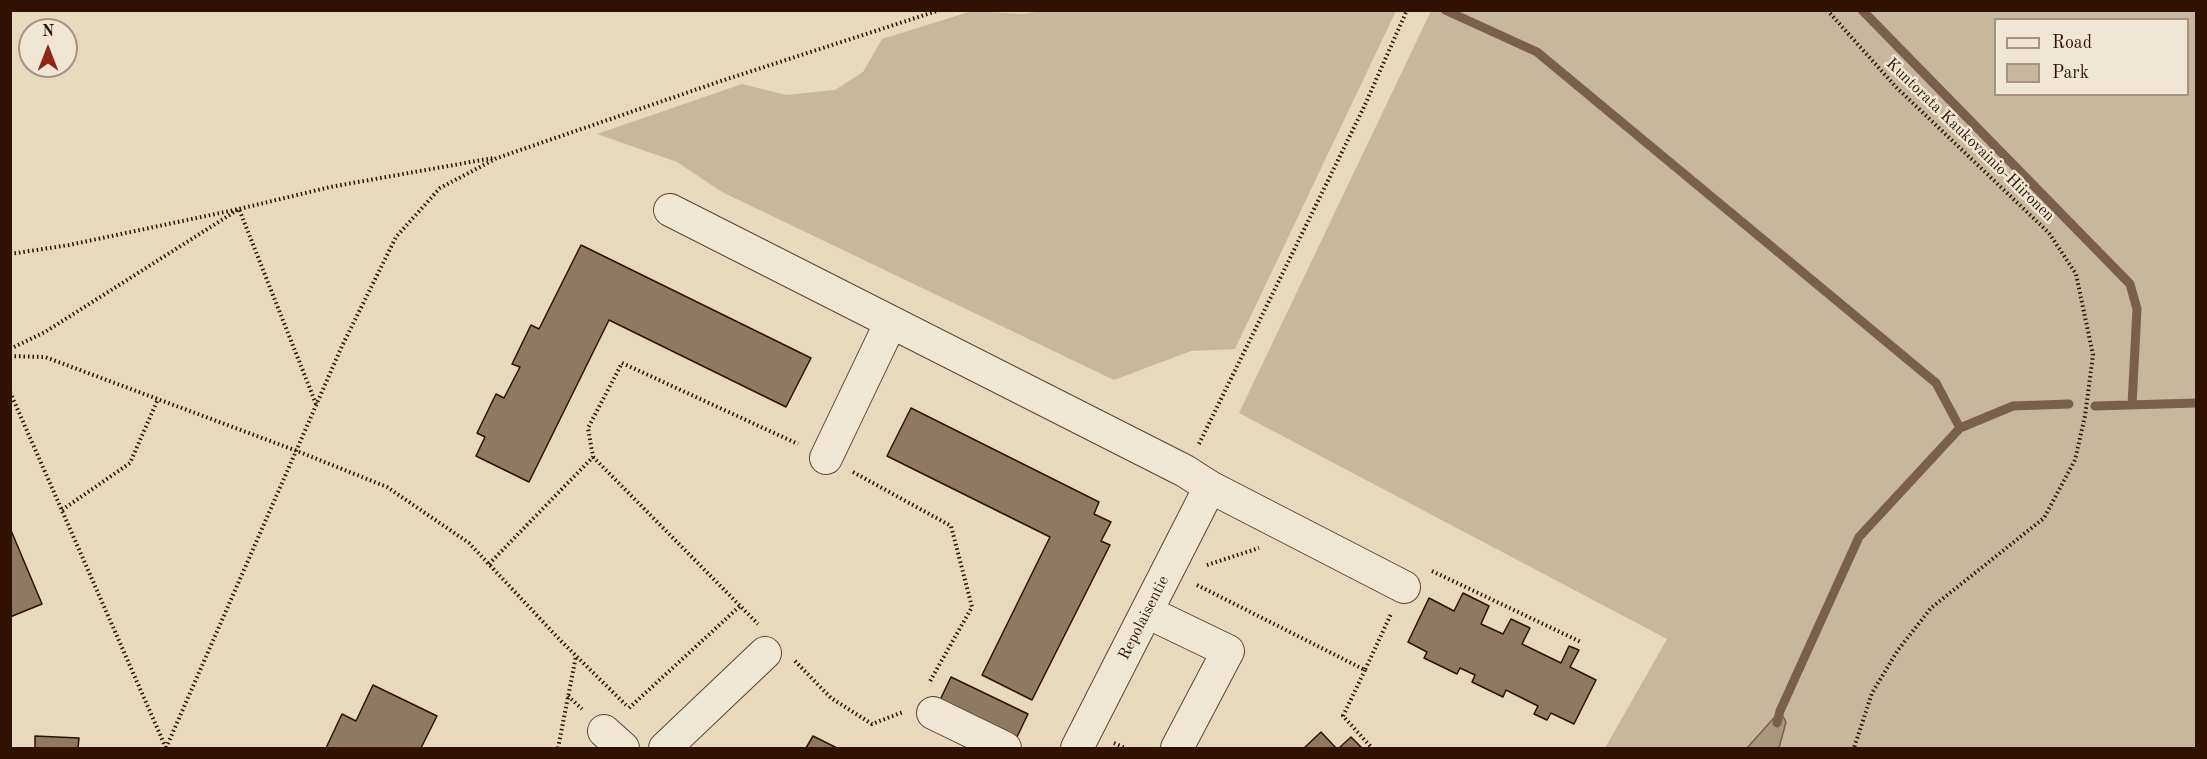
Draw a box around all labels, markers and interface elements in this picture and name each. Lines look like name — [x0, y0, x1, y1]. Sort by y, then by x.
north arrow — [18, 18, 78, 78]
legend — [1994, 18, 2189, 96]
text: N — [42, 24, 54, 40]
text: Road — [2052, 34, 2092, 52]
street label: Kuntorata Kaukovainio-Hiironen — [1882, 54, 2058, 226]
text: Park — [2052, 64, 2089, 82]
street label: Repolaisentie — [1115, 573, 1173, 663]

